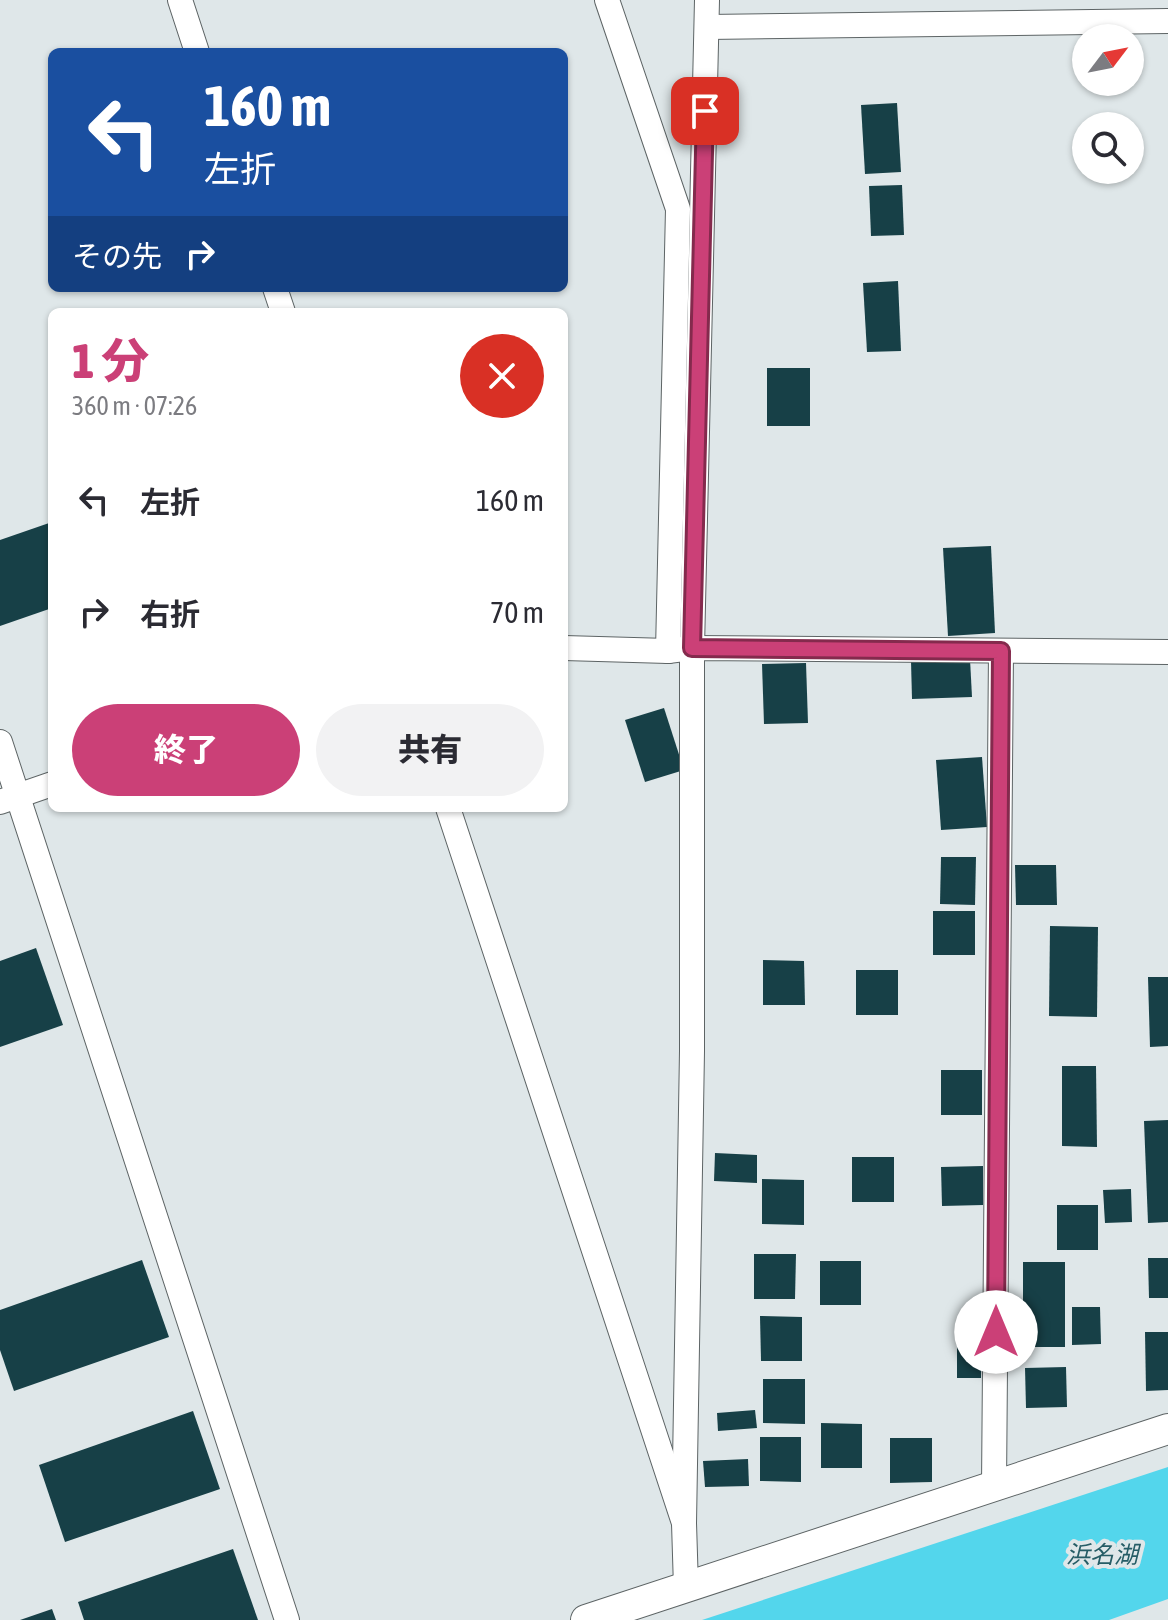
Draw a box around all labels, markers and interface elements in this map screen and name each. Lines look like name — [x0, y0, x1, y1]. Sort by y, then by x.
north arrow — [1072, 24, 1144, 96]
map controls — [1072, 24, 1144, 184]
text: 160 m — [204, 74, 331, 138]
pin — [671, 77, 739, 145]
icon: left — [72, 80, 176, 184]
icon: arrive — [683, 89, 727, 133]
button: search — [1072, 112, 1144, 184]
text: 左折 — [204, 148, 276, 190]
icon: right — [178, 232, 222, 276]
text: その先 — [72, 239, 162, 273]
text: 1 分 — [72, 333, 149, 388]
button: close — [460, 334, 544, 418]
text: 360 m · 07:26 — [72, 391, 197, 421]
icon: left — [72, 478, 116, 522]
text: 160 m — [476, 483, 544, 517]
text: 左折 — [140, 485, 200, 519]
icon: right — [72, 590, 116, 634]
text: 70 m — [490, 595, 544, 629]
text: 右折 — [140, 597, 200, 631]
button: 終了 — [72, 704, 300, 796]
button: 共有 — [316, 704, 544, 796]
position arrow — [954, 1290, 1038, 1374]
water label: 浜名湖 — [1066, 1541, 1142, 1568]

